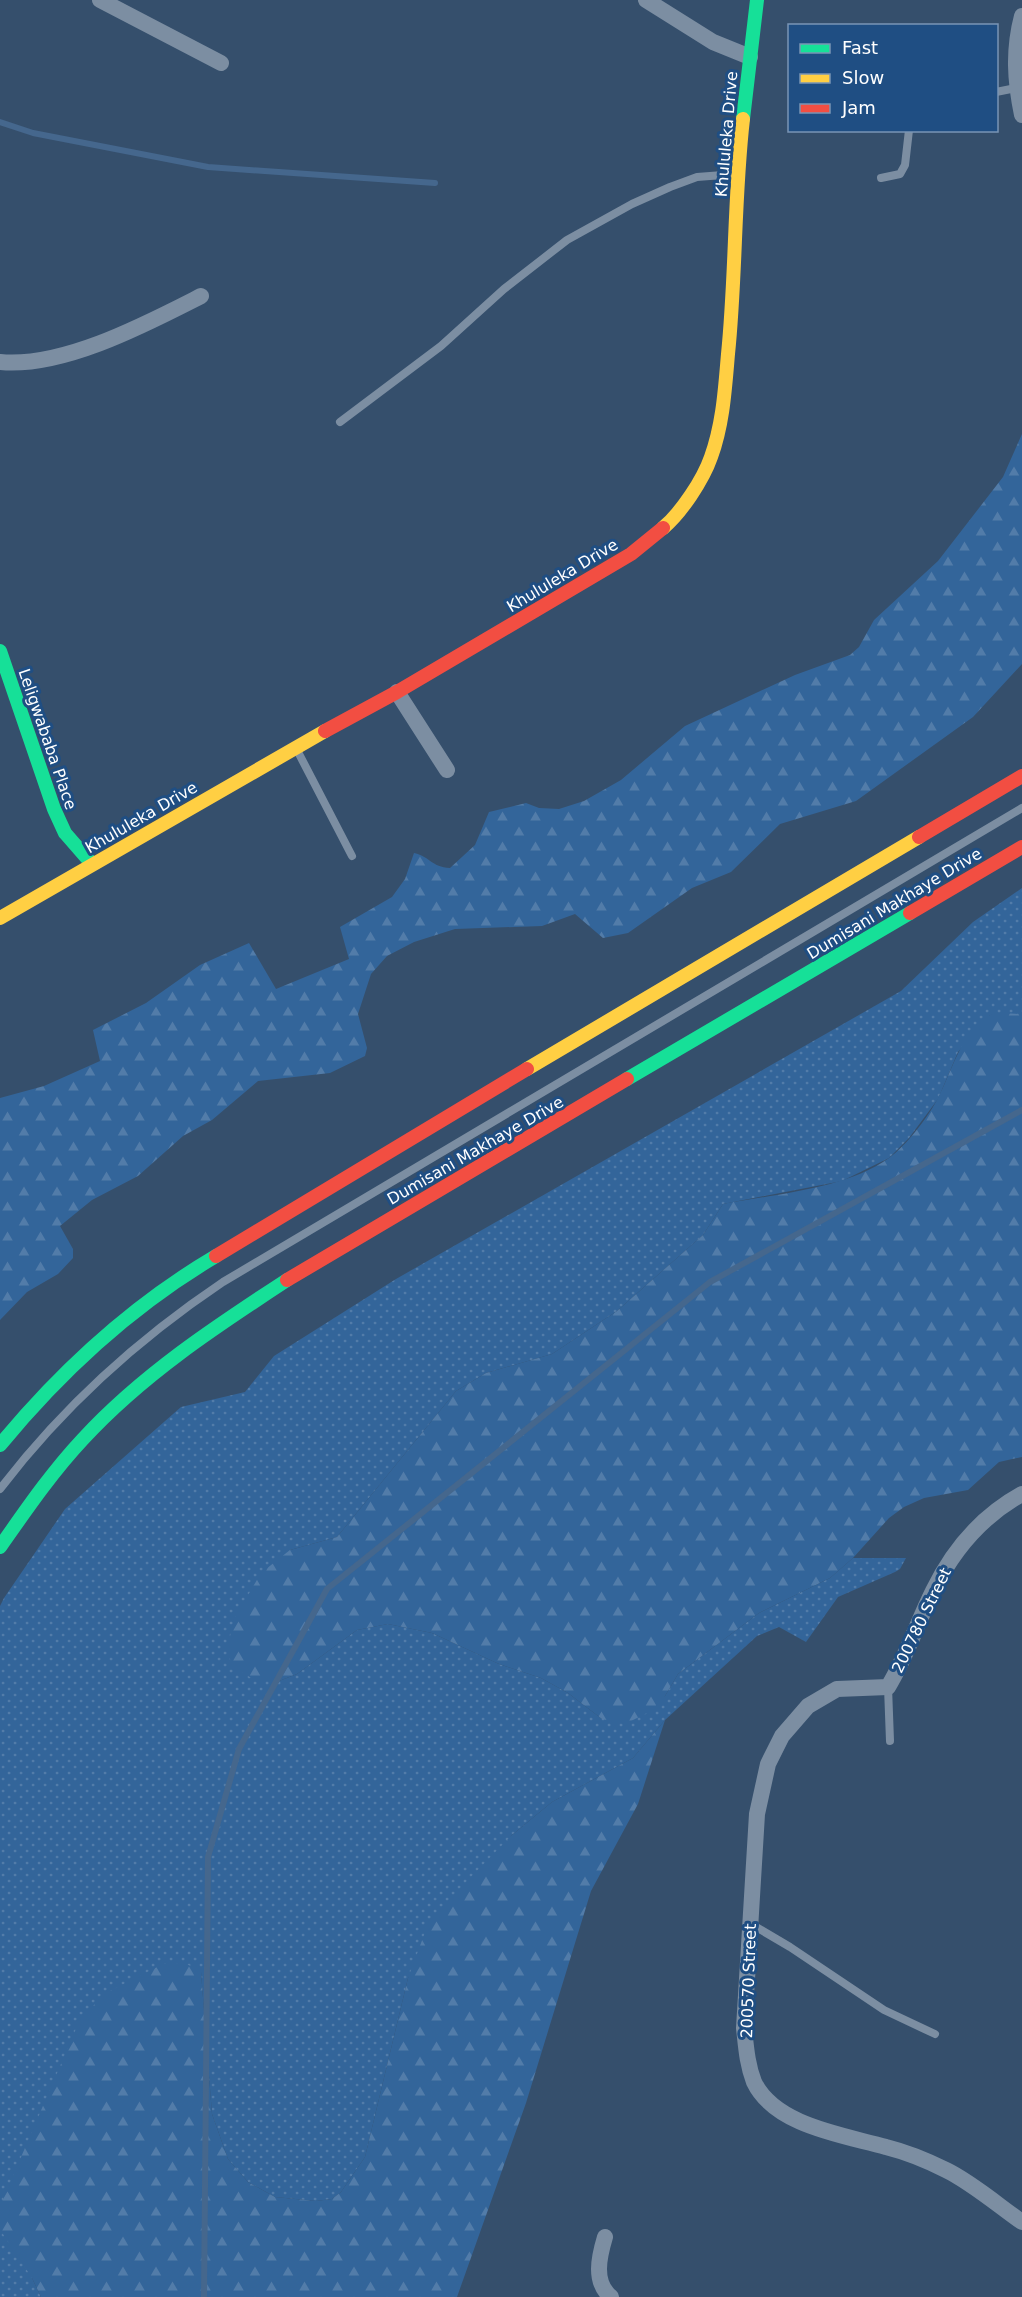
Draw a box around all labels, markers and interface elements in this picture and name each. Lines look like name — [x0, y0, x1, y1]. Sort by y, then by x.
legend — [788, 24, 998, 132]
text: Fast — [842, 37, 878, 58]
text: Slow — [842, 67, 884, 88]
street label: Khululeka Drive — [712, 70, 741, 198]
text: Jam — [841, 97, 876, 118]
street label: Khululeka Drive — [503, 535, 621, 616]
street label: Leligwababa Place — [14, 666, 81, 812]
street label: Khululeka Drive — [82, 778, 201, 857]
street label: Dumisani Makhaye Drive — [804, 844, 985, 963]
street label: Dumisani Makhaye Drive — [384, 1092, 567, 1209]
street label: 200780 Street — [888, 1564, 955, 1676]
street label: 200570 Street — [737, 1923, 760, 2039]

